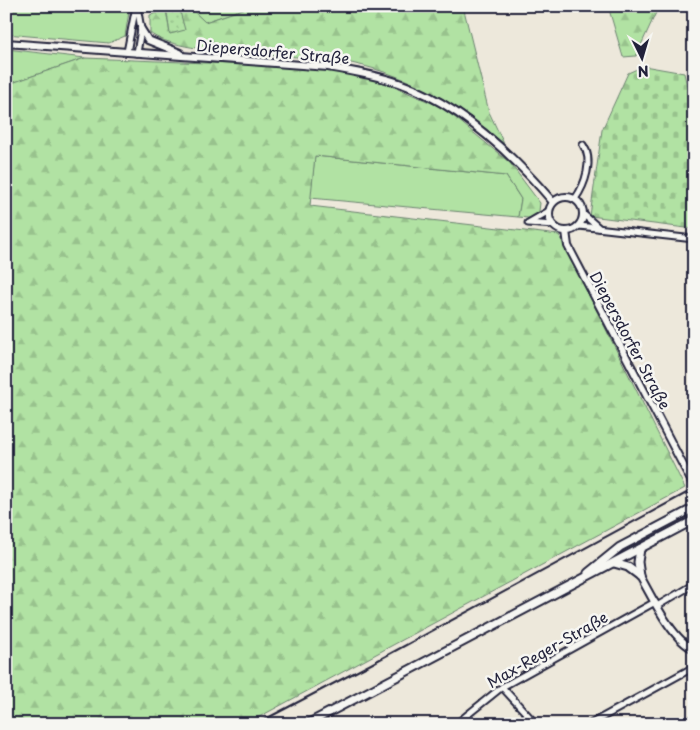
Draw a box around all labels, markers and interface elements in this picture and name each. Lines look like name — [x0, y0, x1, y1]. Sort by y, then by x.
north arrow — [618, 32, 668, 82]
street label: Diepersdorfer Straße — [196, 33, 350, 69]
text: N — [637, 61, 650, 82]
street label: Diepersdorfer Straße — [585, 267, 677, 413]
street label: Max-Reger-Straße — [482, 605, 612, 693]

